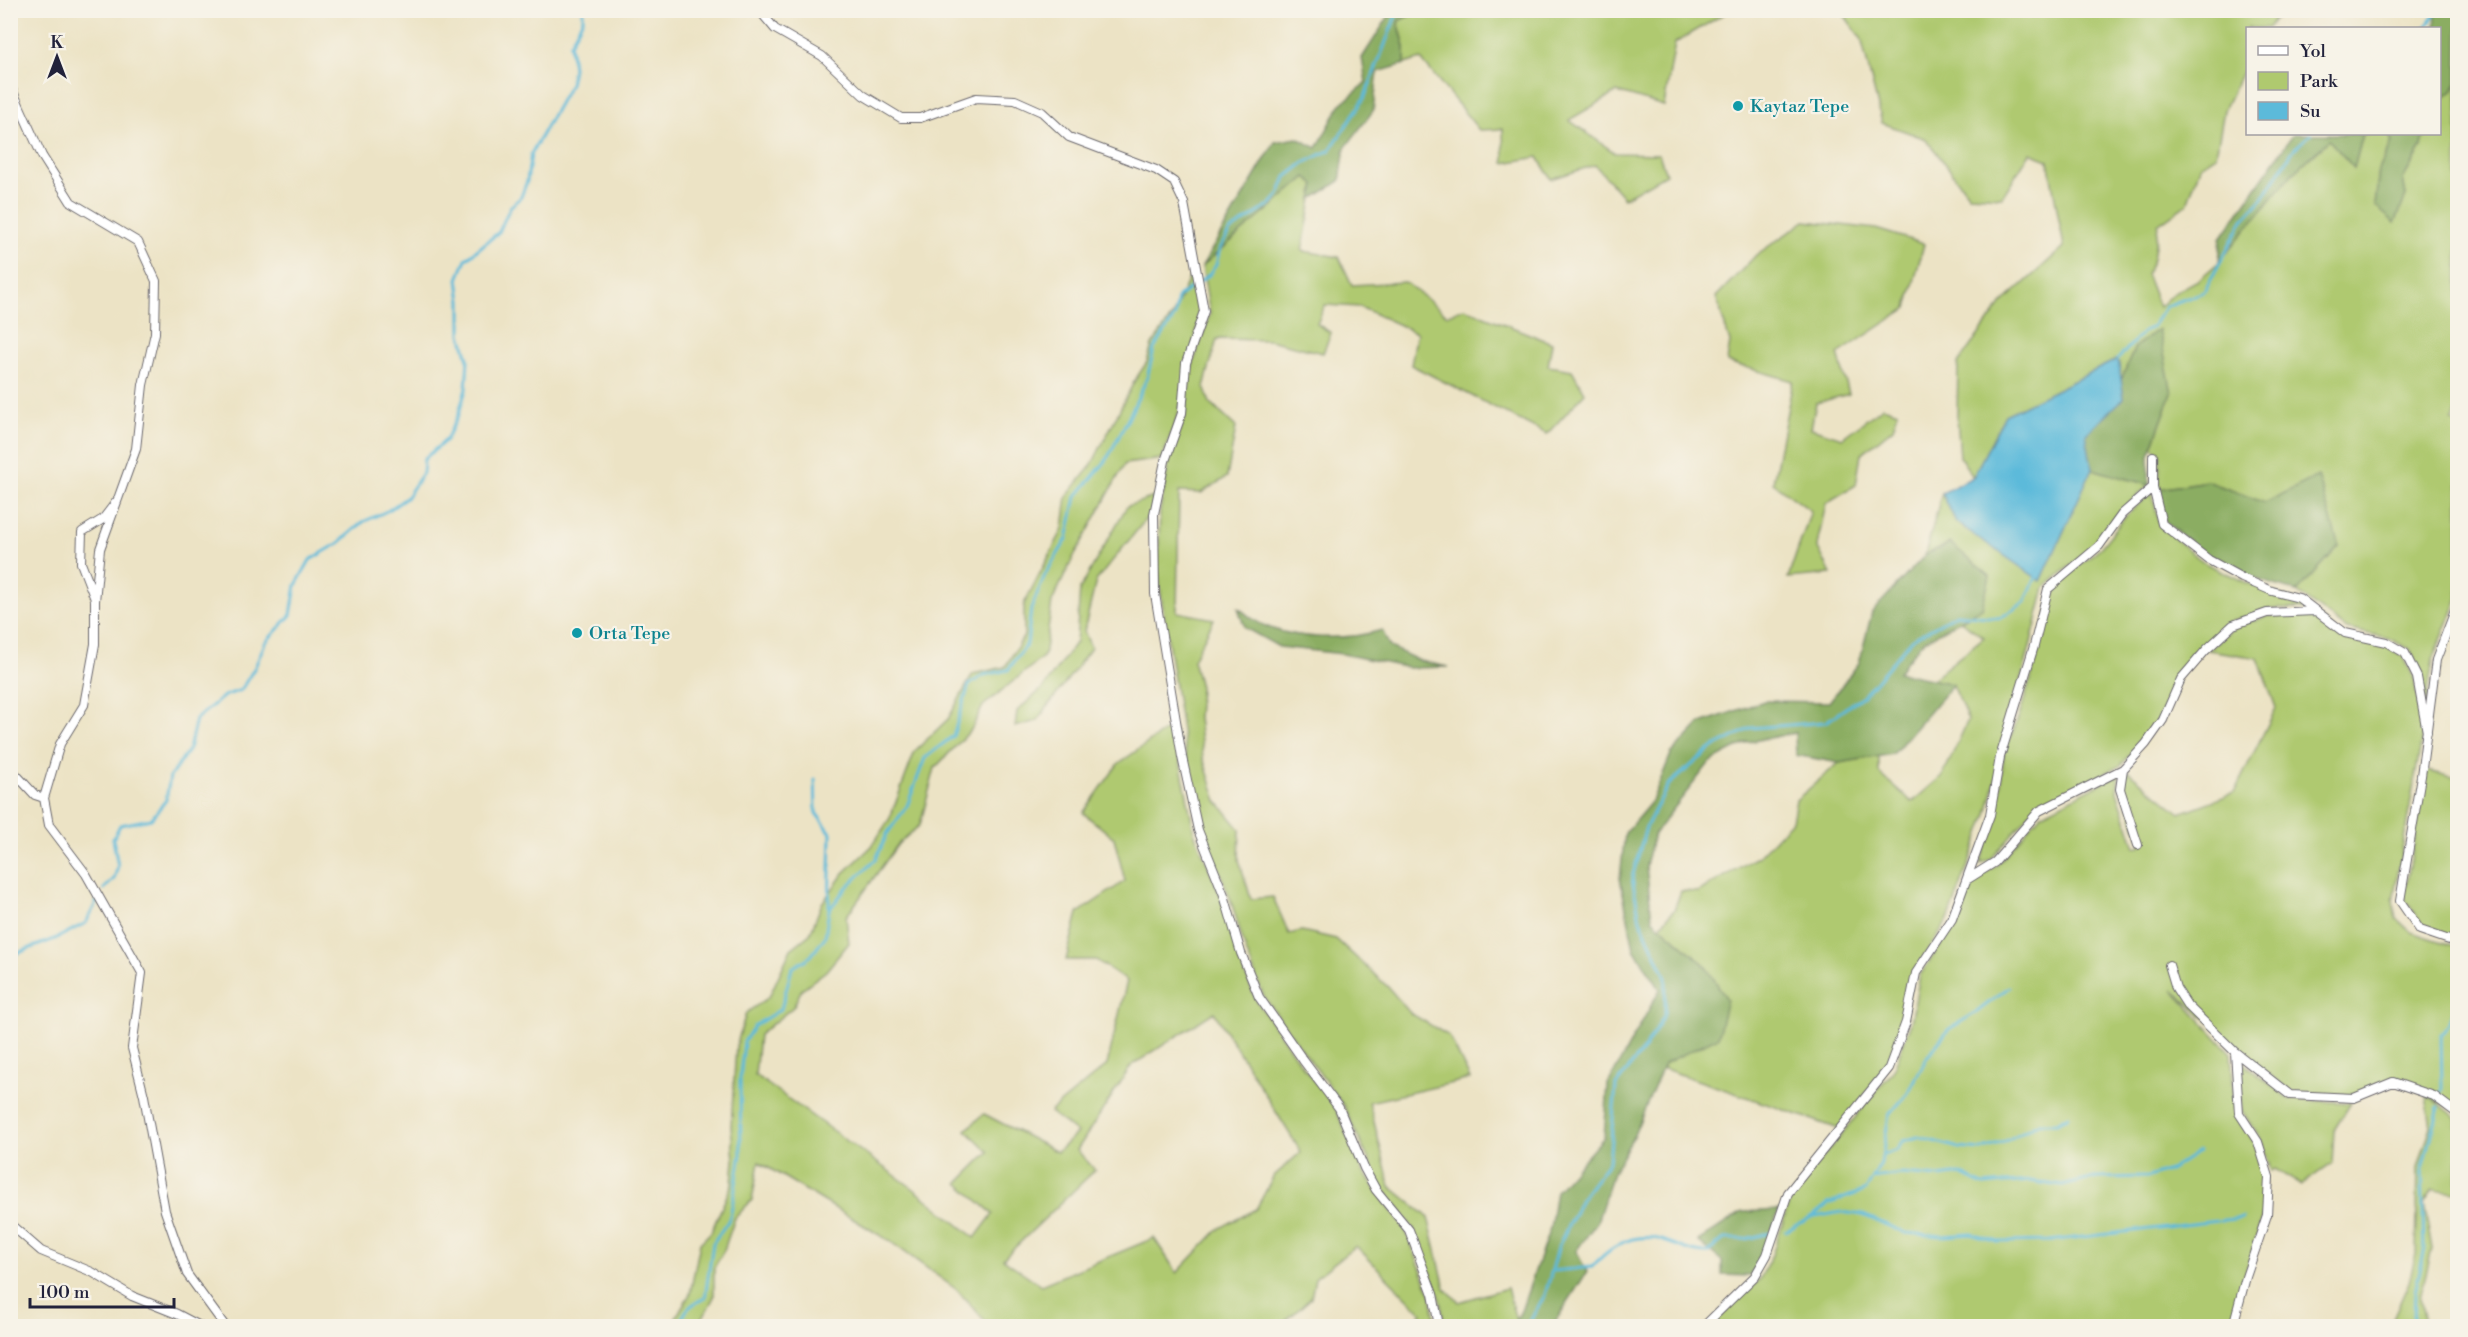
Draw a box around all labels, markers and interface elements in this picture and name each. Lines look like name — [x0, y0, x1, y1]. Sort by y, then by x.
north arrow — [27, 27, 87, 87]
legend — [2246, 27, 2441, 135]
text: K — [51, 33, 65, 53]
text: Yol — [2299, 40, 2327, 63]
text: Park — [2300, 70, 2339, 93]
place label: Kaytaz Tepe — [1750, 95, 1849, 118]
marker: Kaytaz Tepe — [1731, 99, 1745, 113]
text: Su — [2300, 100, 2321, 123]
place label: Orta Tepe — [589, 622, 670, 645]
marker: Orta Tepe — [570, 626, 584, 640]
scale bar — [30, 1271, 174, 1309]
text: 100 m — [39, 1281, 90, 1304]

